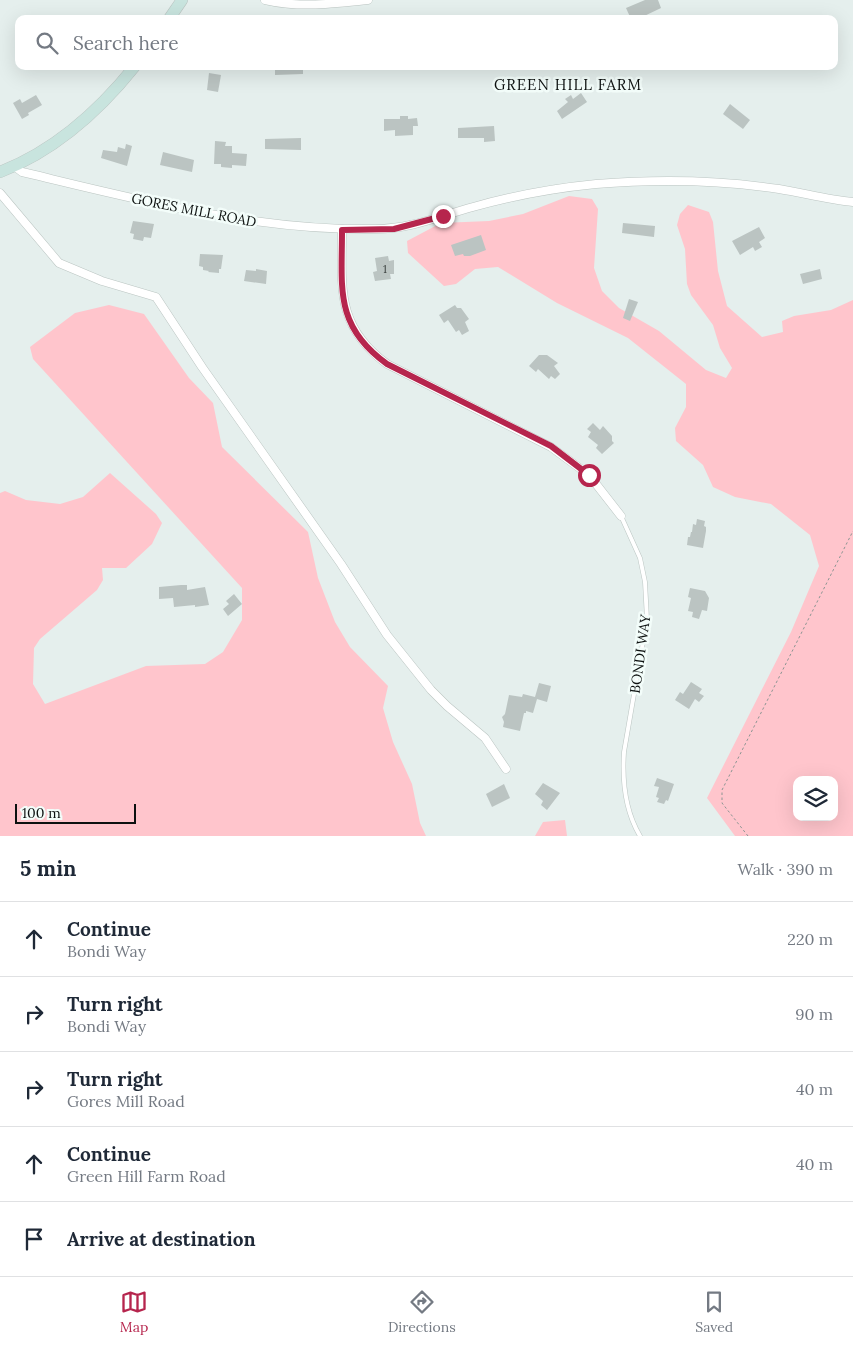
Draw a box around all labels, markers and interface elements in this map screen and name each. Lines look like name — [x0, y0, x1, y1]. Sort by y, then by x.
search box — [15, 15, 838, 70]
icon: search — [33, 29, 61, 57]
text: Search here — [73, 31, 179, 55]
district label: GREEN HILL FARM — [494, 75, 642, 94]
street label: GORES MILL ROAD — [130, 189, 258, 231]
route end — [432, 205, 455, 228]
house number: 1 — [383, 262, 387, 276]
route start — [578, 464, 601, 487]
street label: BONDI WAY — [626, 612, 655, 695]
map controls — [793, 776, 838, 821]
button: layers — [793, 776, 838, 821]
scale bar — [15, 801, 136, 824]
text: 100 m — [22, 804, 61, 822]
text: 5 min — [20, 855, 76, 882]
text: Walk · 390 m — [737, 859, 833, 879]
text: Continue — [67, 917, 151, 941]
icon: ahead — [20, 925, 48, 953]
text: 220 m — [787, 929, 833, 949]
text: Bondi Way — [67, 941, 146, 961]
text: Turn right — [67, 992, 163, 1016]
icon: right — [20, 1000, 48, 1028]
text: 90 m — [795, 1004, 833, 1024]
text: Bondi Way — [67, 1016, 146, 1036]
text: Turn right — [67, 1067, 163, 1091]
icon: right — [20, 1075, 48, 1103]
text: 40 m — [796, 1079, 833, 1099]
text: Gores Mill Road — [67, 1091, 185, 1111]
text: Continue — [67, 1142, 151, 1166]
icon: ahead — [20, 1150, 48, 1178]
text: 40 m — [796, 1154, 833, 1174]
text: Green Hill Farm Road — [67, 1166, 226, 1186]
icon: arrive — [20, 1225, 48, 1253]
text: Arrive at destination — [67, 1227, 256, 1251]
tab: Map — [120, 1288, 148, 1336]
tab: Directions — [388, 1288, 456, 1336]
tab: Saved — [695, 1288, 733, 1336]

